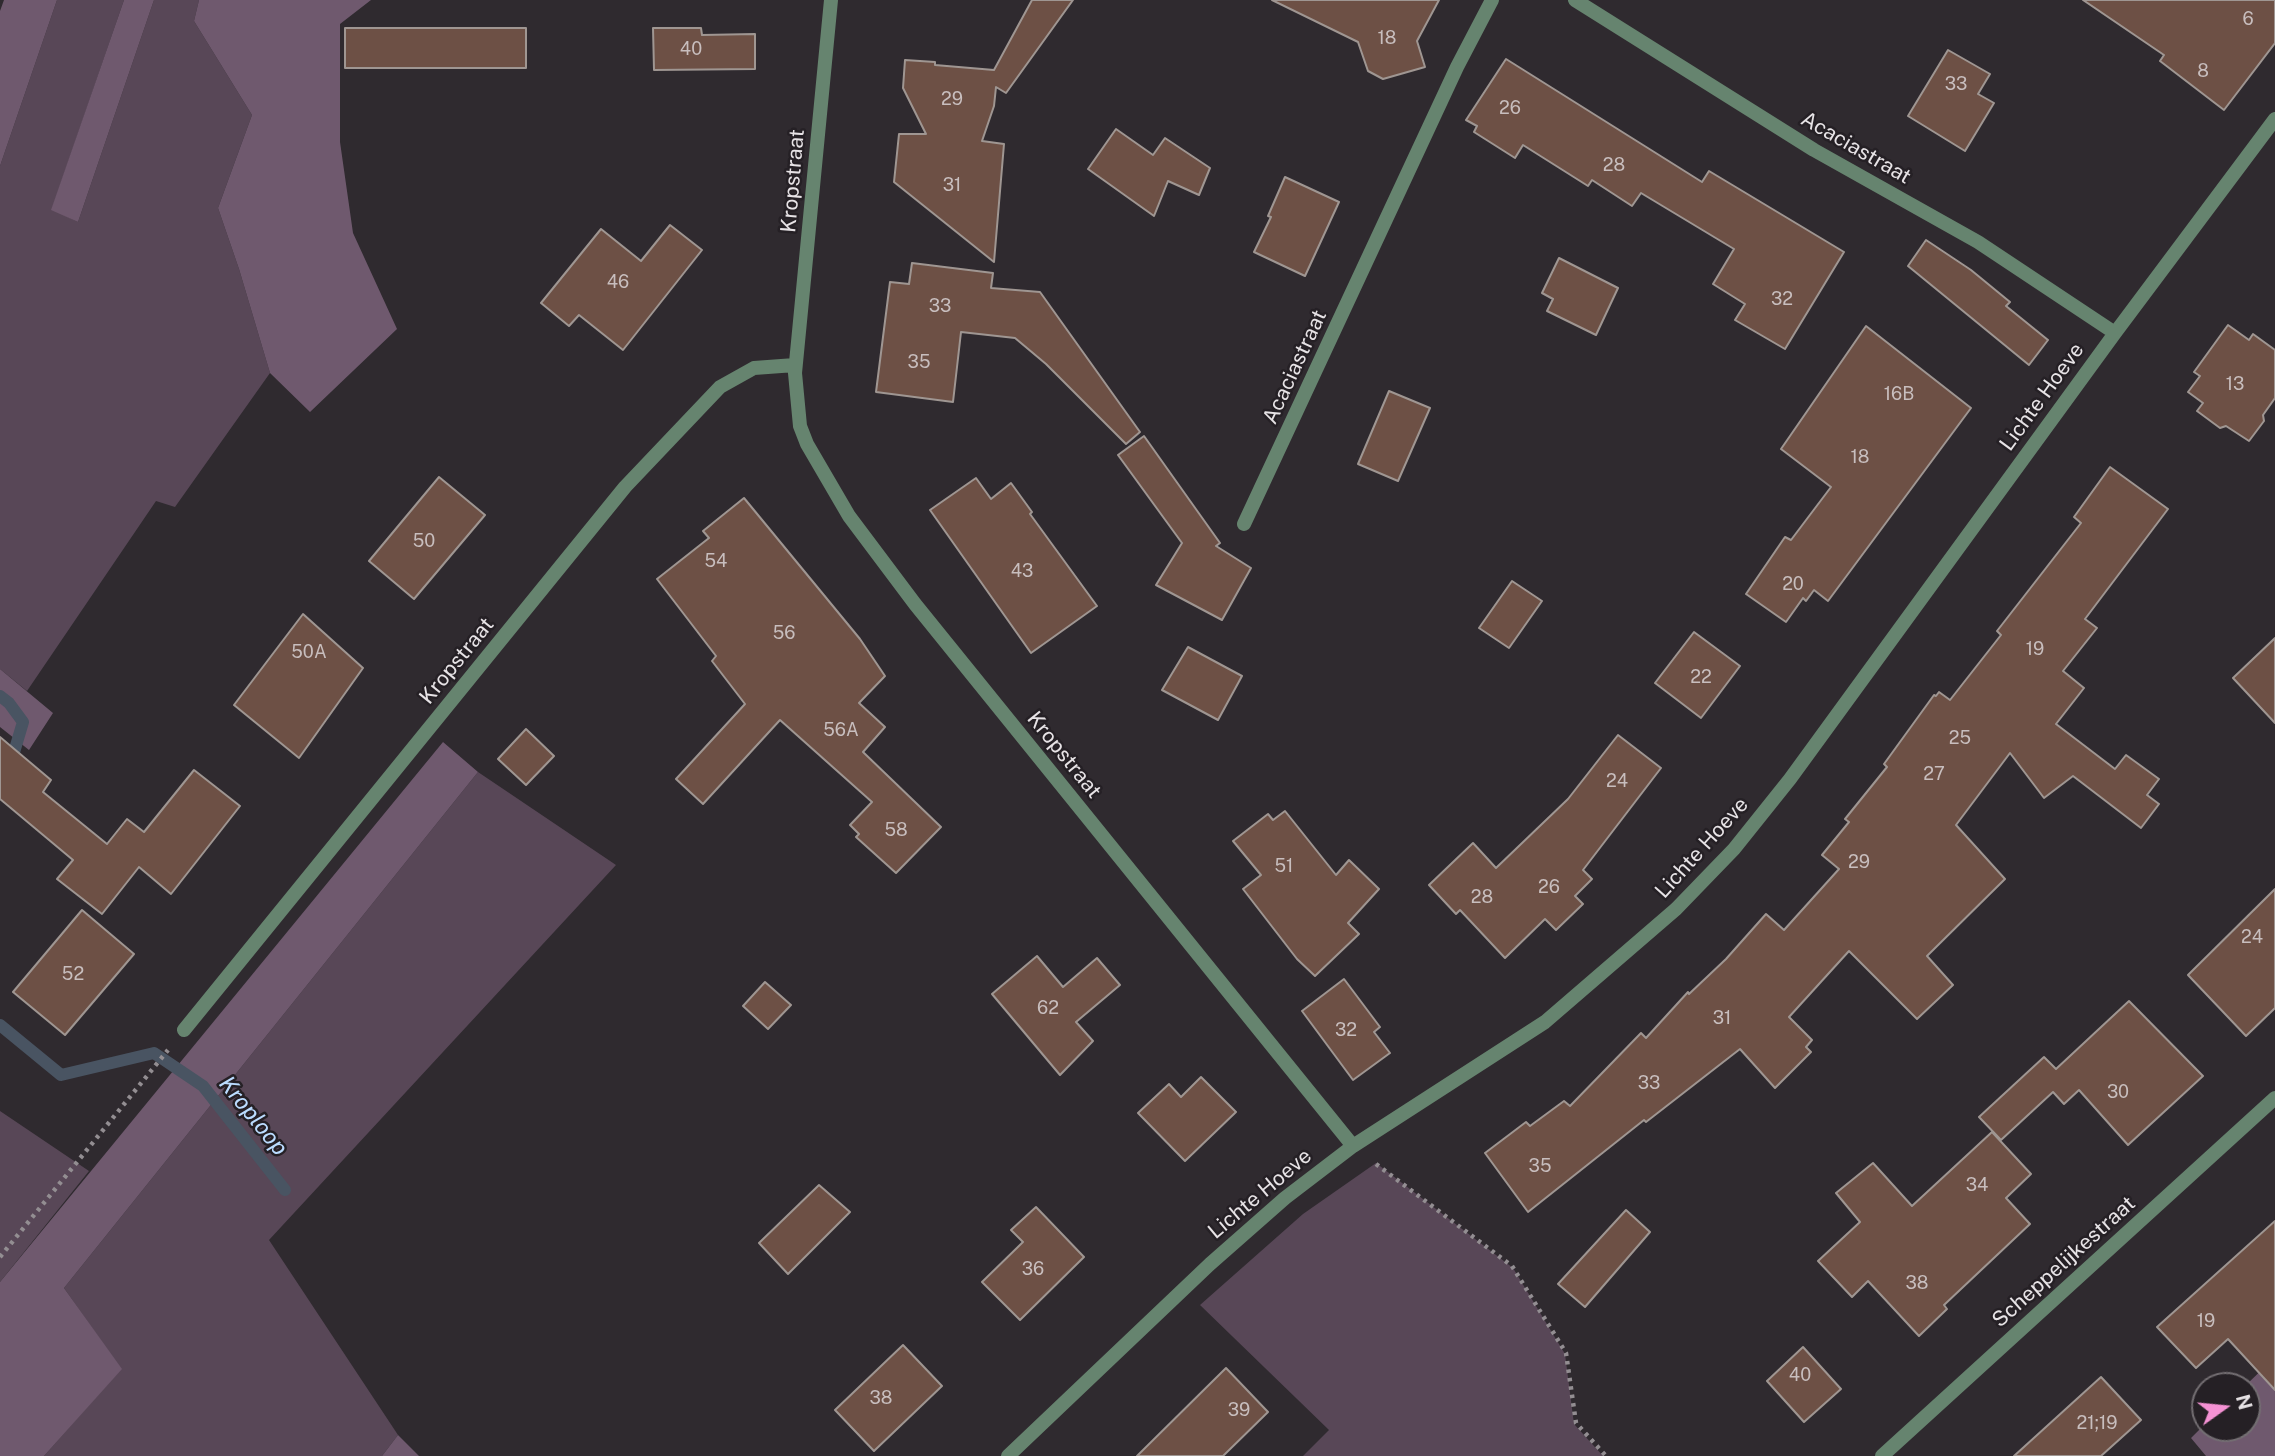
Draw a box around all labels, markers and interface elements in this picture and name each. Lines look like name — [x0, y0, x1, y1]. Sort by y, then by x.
house number: 6 — [2242, 8, 2254, 30]
house number: 18 — [1378, 27, 1396, 49]
house number: 40 — [680, 38, 702, 60]
house number: 8 — [2197, 60, 2209, 82]
house number: 33 — [1945, 73, 1967, 95]
house number: 29 — [941, 88, 963, 110]
house number: 26 — [1499, 97, 1521, 119]
street label: Acaciastraat — [1797, 106, 1915, 190]
street label: Kropstraat — [776, 128, 810, 234]
house number: 28 — [1603, 154, 1625, 176]
house number: 31 — [943, 174, 961, 196]
house number: 46 — [607, 271, 629, 293]
house number: 32 — [1771, 288, 1793, 310]
house number: 33 — [929, 295, 951, 317]
street label: Acaciastraat — [1258, 306, 1332, 428]
street label: Lichte Hoeve — [1995, 338, 2089, 456]
house number: 35 — [908, 351, 930, 373]
house number: 13 — [2226, 373, 2244, 395]
house number: 16B — [1884, 383, 1914, 405]
house number: 18 — [1851, 446, 1869, 468]
house number: 50 — [413, 530, 435, 552]
house number: 54 — [705, 550, 727, 572]
house number: 43 — [1011, 560, 1033, 582]
house number: 20 — [1782, 573, 1804, 595]
street label: Kropstraat — [414, 613, 500, 709]
house number: 56 — [773, 622, 795, 644]
house number: 19 — [2026, 638, 2044, 660]
house number: 50A — [291, 641, 327, 663]
house number: 22 — [1690, 666, 1712, 688]
street label: Kropstraat — [1021, 707, 1107, 803]
house number: 56A — [823, 719, 859, 741]
house number: 25 — [1949, 727, 1971, 749]
house number: 27 — [1923, 763, 1945, 785]
house number: 24 — [1606, 770, 1628, 792]
street label: Lichte Hoeve — [1650, 792, 1754, 904]
house number: 58 — [884, 819, 908, 841]
house number: 29 — [1848, 851, 1870, 873]
house number: 51 — [1275, 855, 1293, 877]
house number: 26 — [1538, 876, 1560, 898]
house number: 28 — [1471, 886, 1493, 908]
house number: 24 — [2241, 926, 2263, 948]
house number: 52 — [62, 963, 84, 985]
house number: 62 — [1037, 997, 1059, 1019]
house number: 31 — [1713, 1007, 1731, 1029]
house number: 32 — [1335, 1019, 1357, 1041]
water label: Kroploop — [213, 1071, 293, 1161]
house number: 33 — [1638, 1072, 1660, 1094]
house number: 30 — [2107, 1081, 2129, 1103]
street label: Lichte Hoeve — [1203, 1144, 1317, 1244]
house number: 35 — [1529, 1155, 1551, 1177]
house number: 34 — [1966, 1174, 1988, 1196]
street label: Scheppelijkestraat — [1987, 1191, 2141, 1333]
house number: 36 — [1022, 1258, 1044, 1280]
house number: 38 — [1906, 1272, 1928, 1294]
house number: 19 — [2197, 1310, 2215, 1332]
house number: 40 — [1789, 1364, 1811, 1386]
north arrow — [2191, 1372, 2261, 1442]
house number: 38 — [870, 1387, 892, 1409]
text: N — [2232, 1392, 2257, 1412]
house number: 39 — [1228, 1399, 1250, 1421]
house number: 21;19 — [2077, 1412, 2117, 1434]

